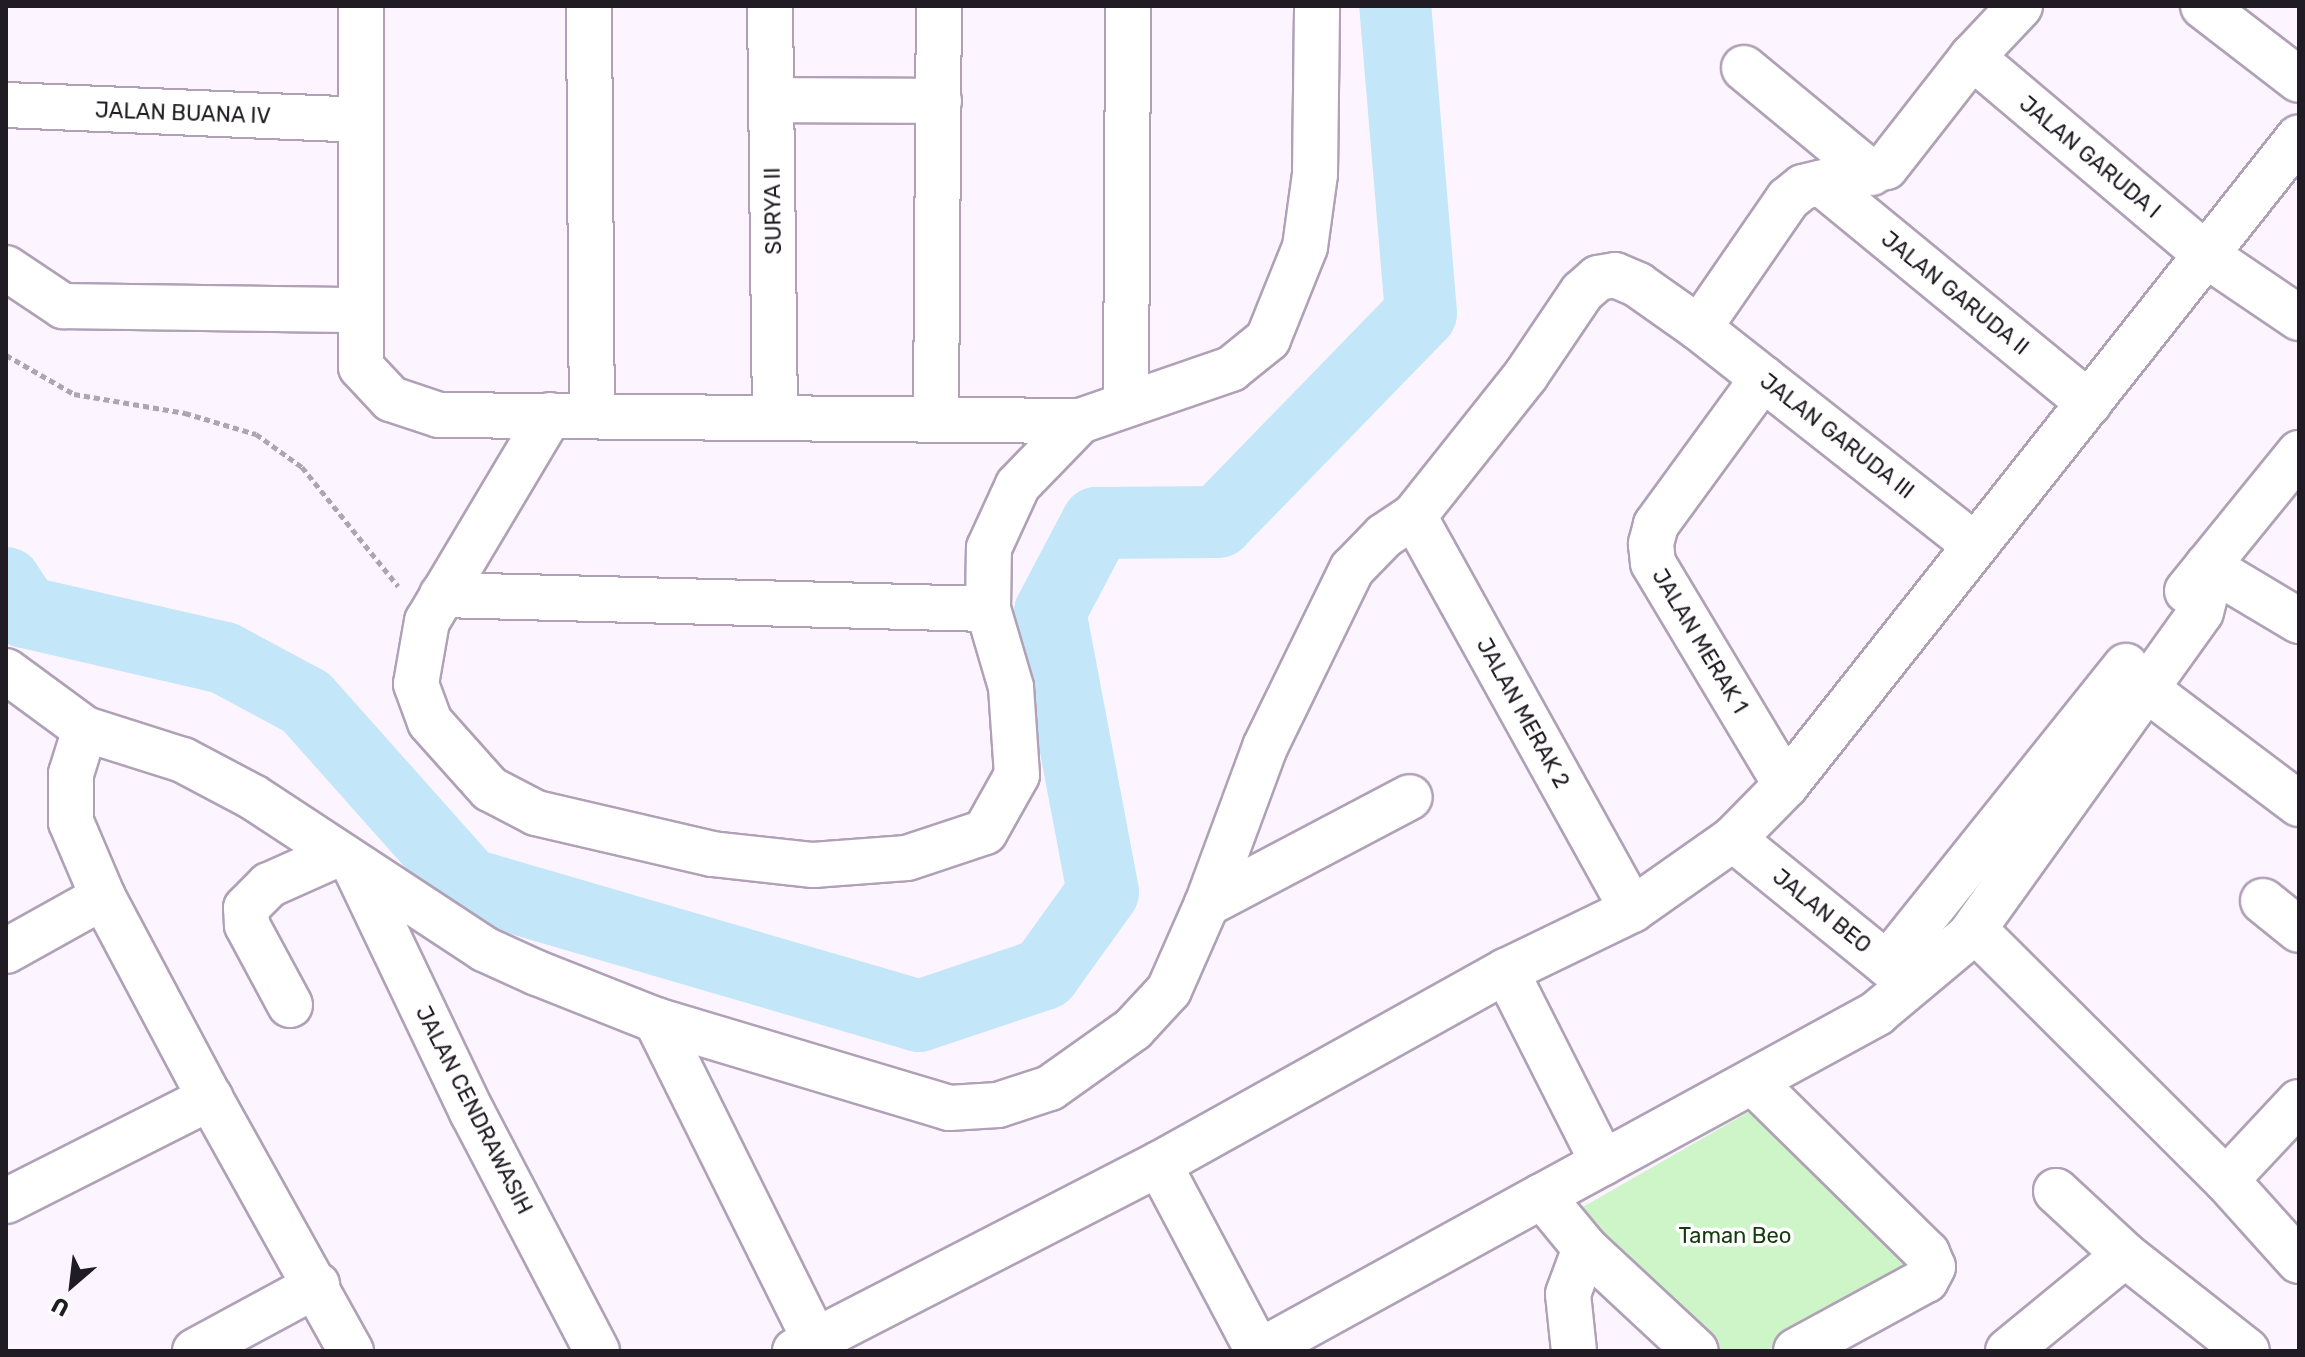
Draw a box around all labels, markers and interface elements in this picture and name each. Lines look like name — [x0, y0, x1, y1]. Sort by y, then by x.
street label: JALAN GARUDA I — [2014, 90, 2166, 224]
street label: JALAN BUANA IV — [94, 97, 272, 129]
street label: SURYA II — [759, 167, 787, 255]
street label: JALAN GARUDA II — [1876, 225, 2034, 361]
street label: JALAN GARUDA III — [1755, 368, 1919, 504]
street label: JALAN MERAK 1 — [1646, 564, 1754, 718]
street label: JALAN MERAK 2 — [1471, 633, 1575, 793]
street label: JALAN BEO — [1767, 863, 1877, 959]
street label: JALAN CENDRAWASIH — [410, 1001, 538, 1219]
park label: Taman Beo — [1679, 1223, 1791, 1249]
north arrow — [32, 1245, 112, 1325]
text: U — [47, 1291, 74, 1322]

